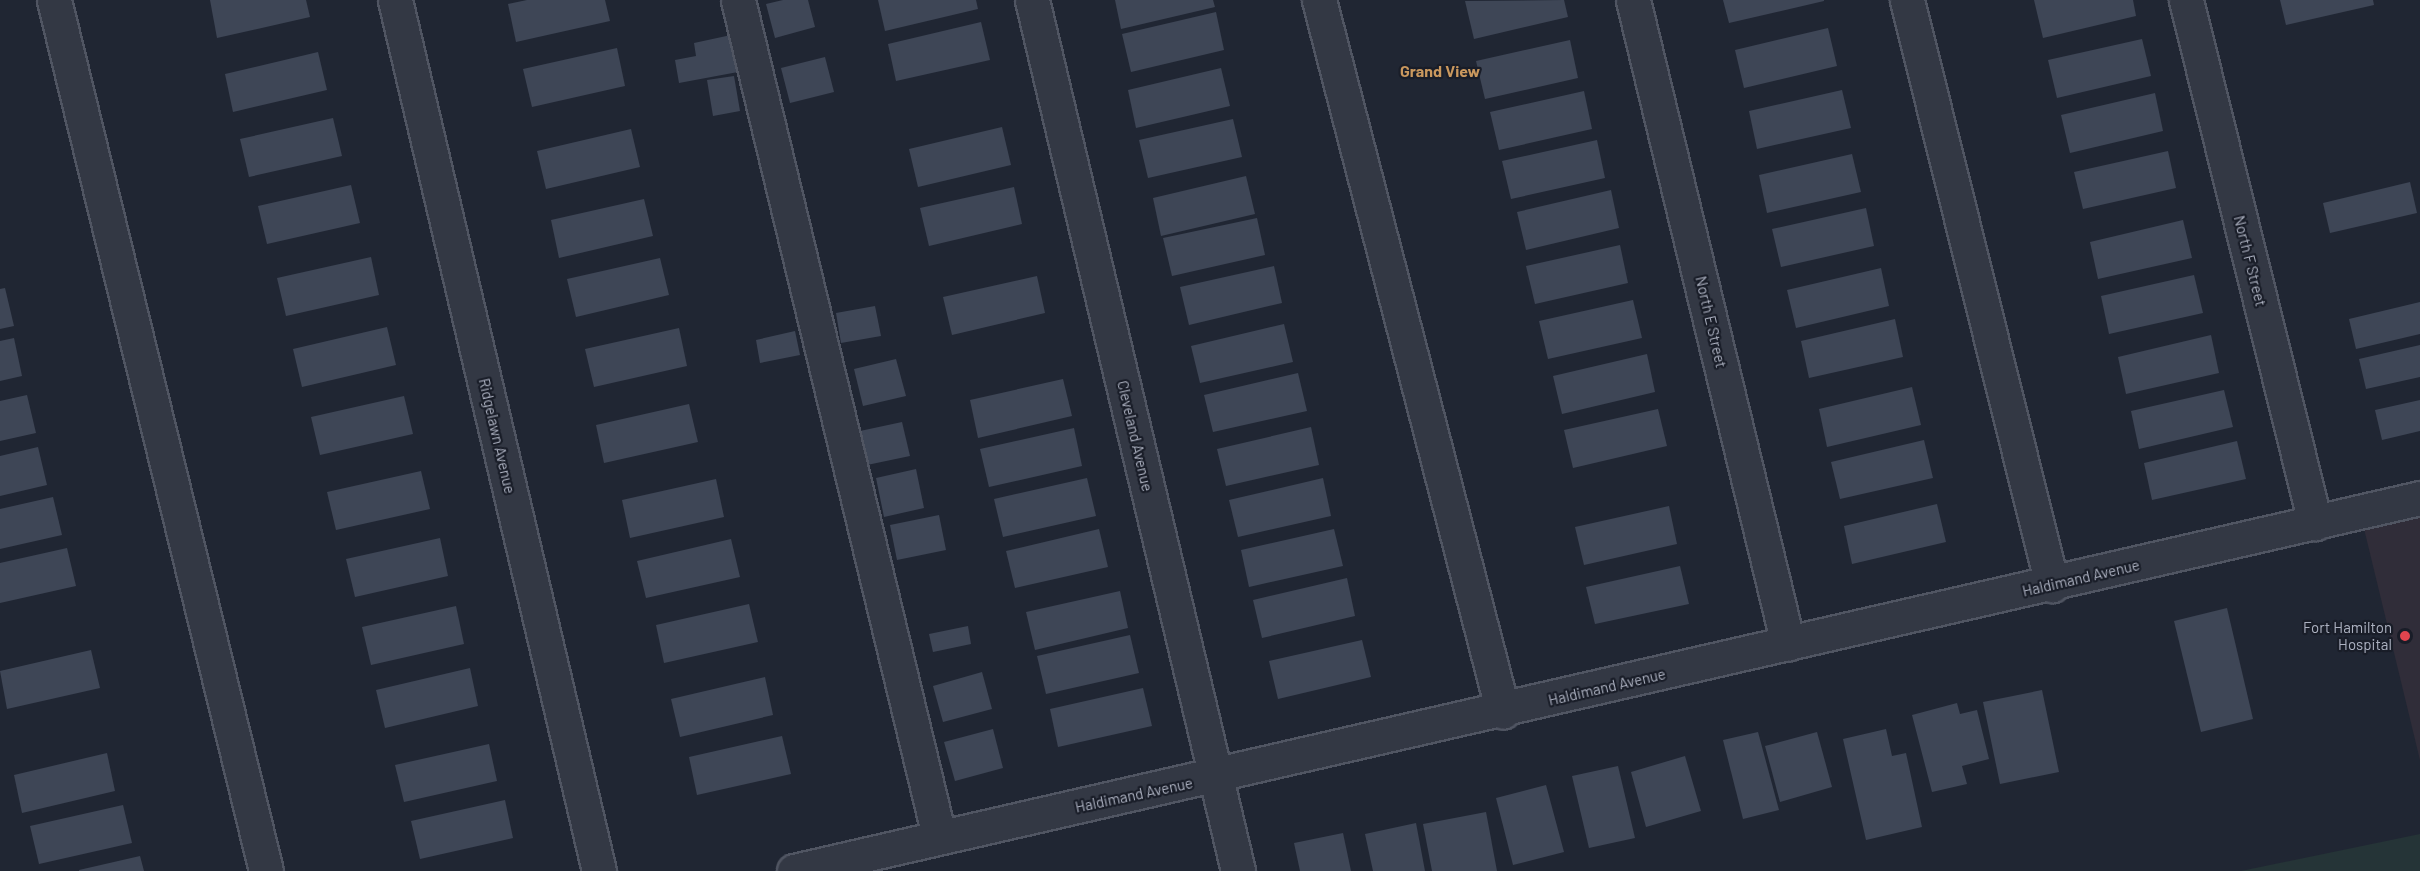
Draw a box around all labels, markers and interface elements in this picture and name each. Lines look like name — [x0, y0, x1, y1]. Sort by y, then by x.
district label: Grand View — [1400, 61, 1480, 81]
street label: North F Street — [2230, 214, 2270, 308]
street label: North E Street — [1692, 274, 1730, 370]
street label: Ridgelawn Avenue — [475, 377, 519, 495]
street label: Cleveland Avenue — [1114, 379, 1156, 493]
street label: Haldimand Avenue — [2021, 556, 2141, 600]
place label: Fort Hamilton Hospital — [2303, 618, 2392, 653]
marker: Fort Hamilton Hospital — [2396, 627, 2414, 645]
street label: Haldimand Avenue — [1547, 665, 1667, 709]
street label: Haldimand Avenue — [1074, 774, 1194, 816]

